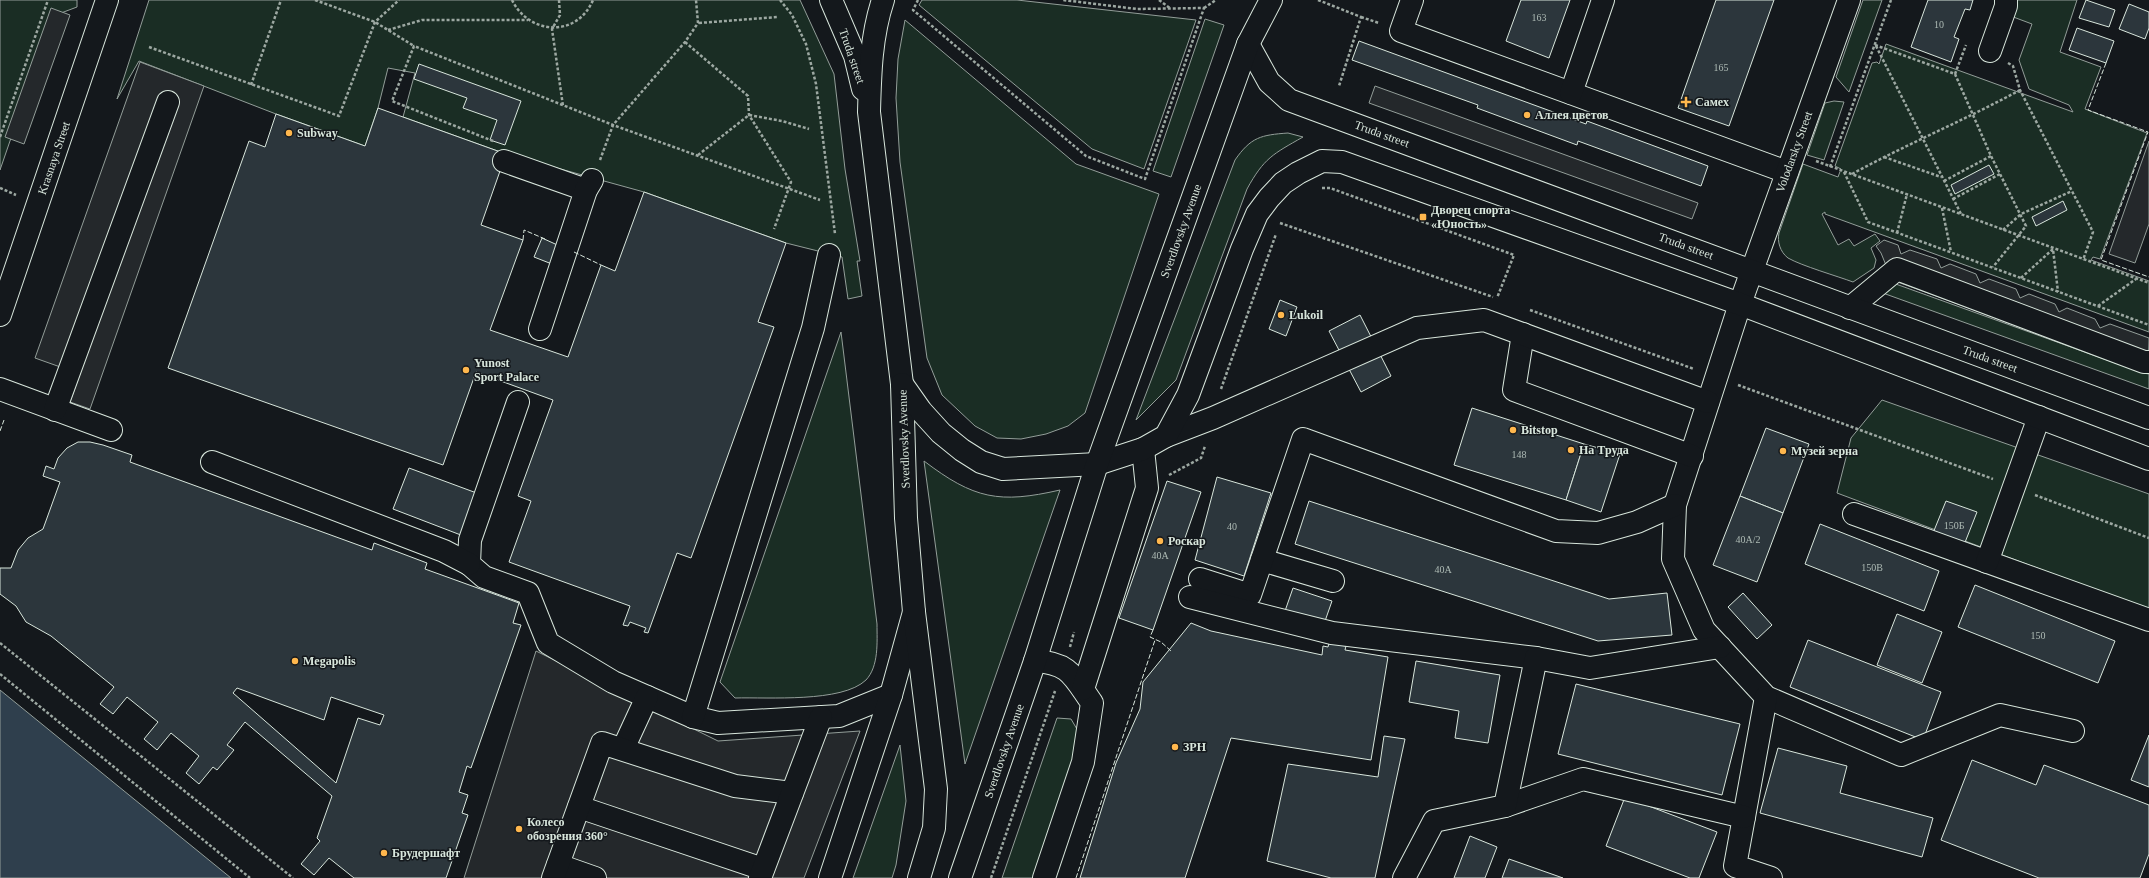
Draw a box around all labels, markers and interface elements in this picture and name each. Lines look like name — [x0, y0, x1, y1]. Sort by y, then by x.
house number: 163 — [1532, 12, 1547, 23]
house number: 10 — [1934, 19, 1944, 30]
street label: Truda street — [836, 27, 868, 86]
house number: 165 — [1714, 62, 1729, 73]
place label: Самех — [1695, 95, 1729, 109]
marker: Самех — [1680, 96, 1692, 108]
place label: Аллея цветов — [1535, 108, 1609, 122]
street label: Volodarsky Street — [1773, 109, 1815, 195]
marker: Аллея цветов — [1522, 110, 1532, 120]
street label: Truda street — [1353, 118, 1412, 151]
street label: Krasnaya Street — [35, 119, 73, 196]
place label: Subway — [297, 126, 338, 140]
marker: Subway — [284, 128, 294, 138]
street label: Sverdlovsky Avenue — [1158, 182, 1204, 280]
place label: Дворец спорта «Юность» — [1431, 203, 1510, 231]
marker: Дворец спорта «Юность» — [1418, 212, 1428, 222]
street label: Truda street — [1657, 230, 1716, 263]
place label: Lukoil — [1289, 308, 1324, 322]
marker: Lukoil — [1276, 310, 1286, 320]
street label: Truda street — [1961, 343, 2020, 376]
place label: Yunost Sport Palace — [474, 356, 540, 384]
marker: Yunost Sport Palace — [461, 365, 471, 375]
street label: Sverdlovsky Avenue — [895, 389, 913, 489]
place label: Bitstop — [1521, 423, 1558, 437]
marker: Bitstop — [1508, 425, 1518, 435]
place label: На Труда — [1579, 443, 1629, 457]
place label: Музей зерна — [1791, 444, 1858, 458]
marker: На Труда — [1566, 445, 1576, 455]
marker: Музей зерна — [1778, 446, 1788, 456]
house number: 148 — [1512, 449, 1527, 460]
house number: 150Б — [1944, 520, 1965, 531]
house number: 40 — [1227, 521, 1237, 532]
place label: Роскар — [1168, 534, 1206, 548]
house number: 40А/2 — [1736, 534, 1761, 545]
marker: Роскар — [1155, 536, 1165, 546]
house number: 40А — [1151, 550, 1169, 561]
house number: 150В — [1861, 562, 1883, 573]
house number: 40А — [1434, 564, 1452, 575]
house number: 150 — [2031, 630, 2046, 641]
place label: Megapolis — [303, 654, 356, 668]
marker: Megapolis — [290, 656, 300, 666]
street label: Sverdlovsky Avenue — [981, 702, 1027, 800]
place label: ЗРН — [1183, 740, 1207, 754]
marker: ЗРН — [1170, 742, 1180, 752]
place label: Колесо обозрения 360° — [527, 815, 608, 843]
marker: Колесо обозрения 360° — [514, 824, 524, 834]
place label: Брудершафт — [392, 846, 460, 860]
marker: Брудершафт — [379, 848, 389, 858]

